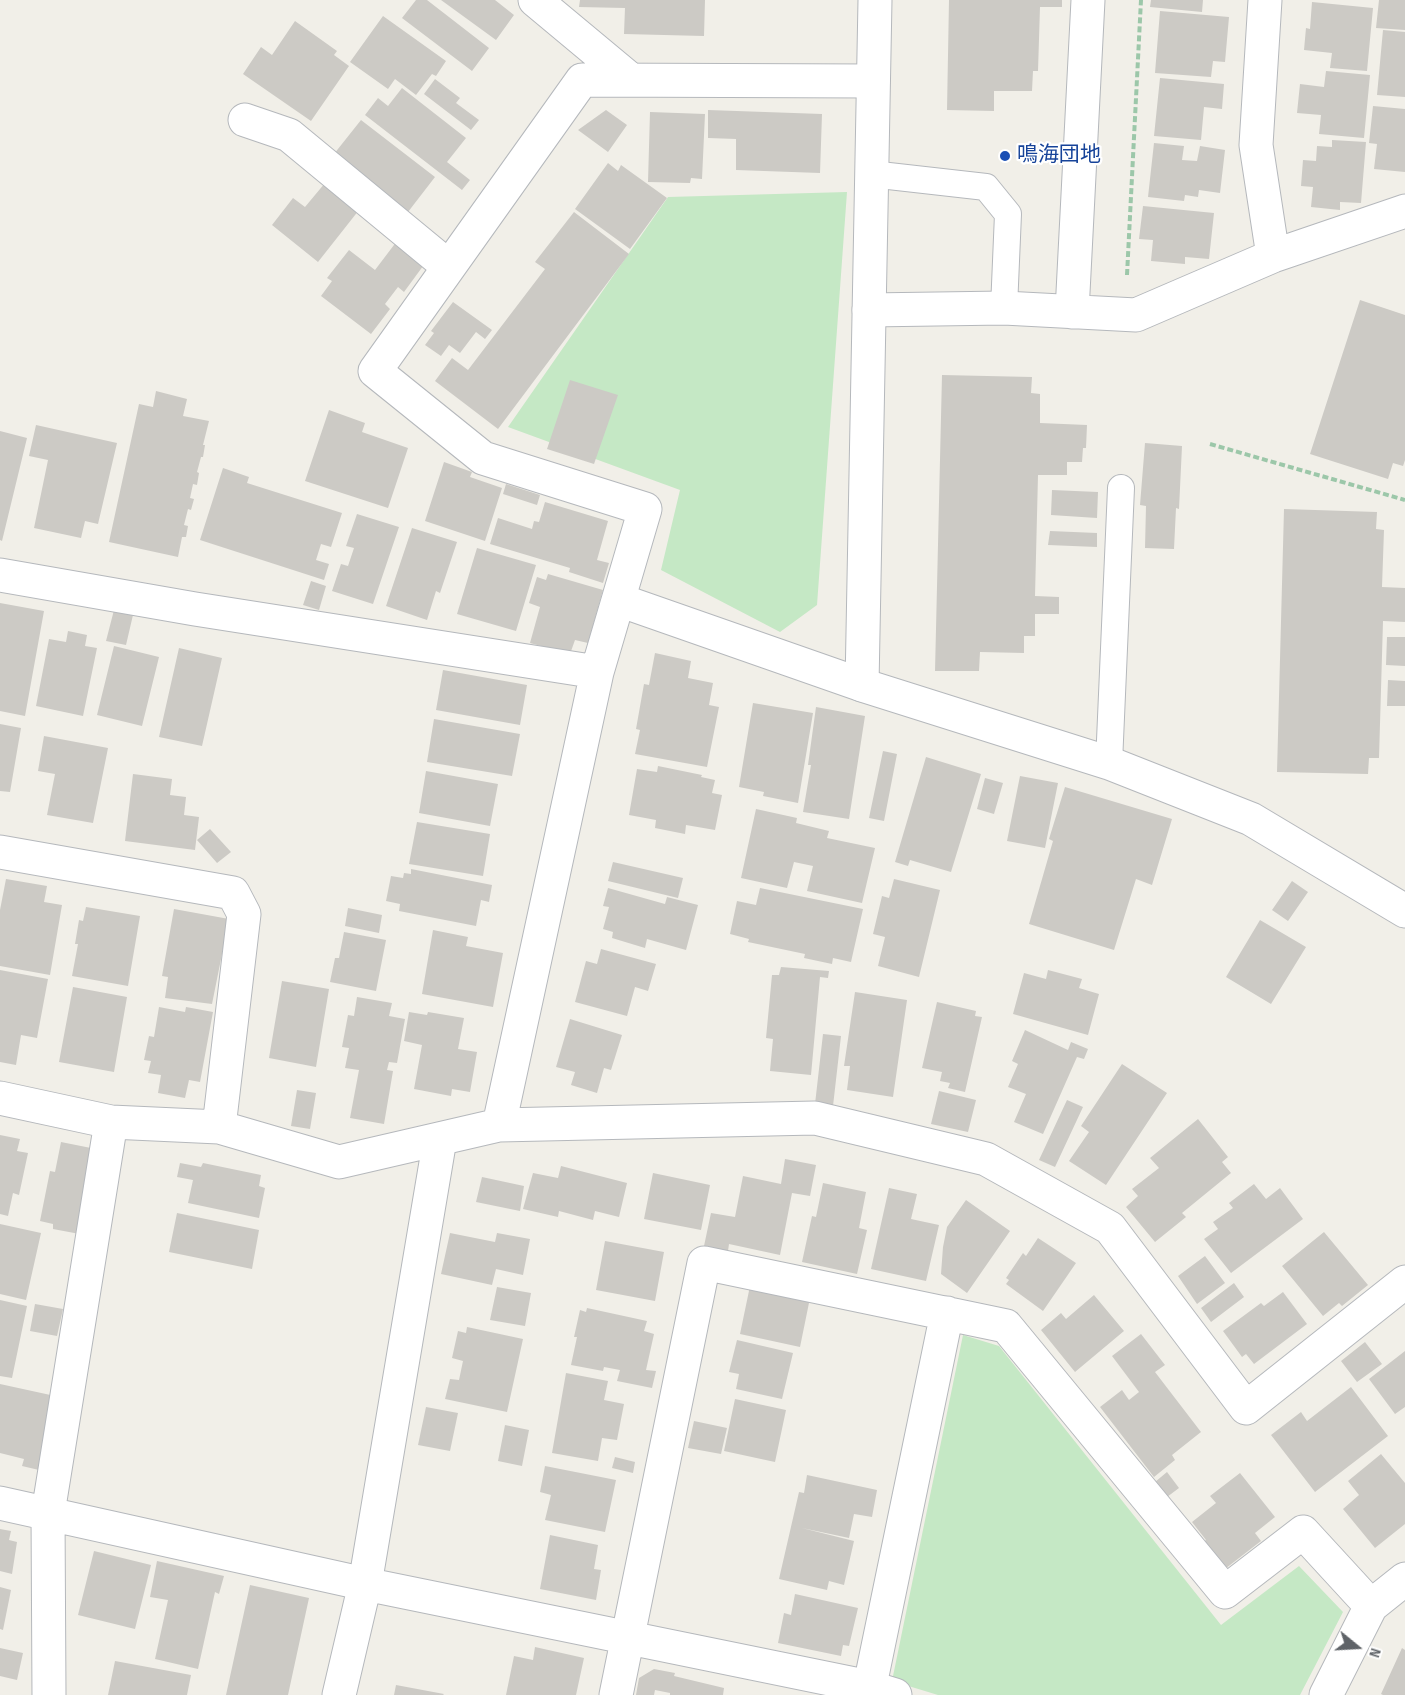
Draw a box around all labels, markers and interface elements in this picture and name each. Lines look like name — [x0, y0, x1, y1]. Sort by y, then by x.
place label: 鳴海団地 — [1017, 143, 1101, 169]
marker: 鳴海団地 — [998, 149, 1012, 163]
north arrow — [1327, 1617, 1387, 1677]
text: N — [1364, 1646, 1385, 1660]

